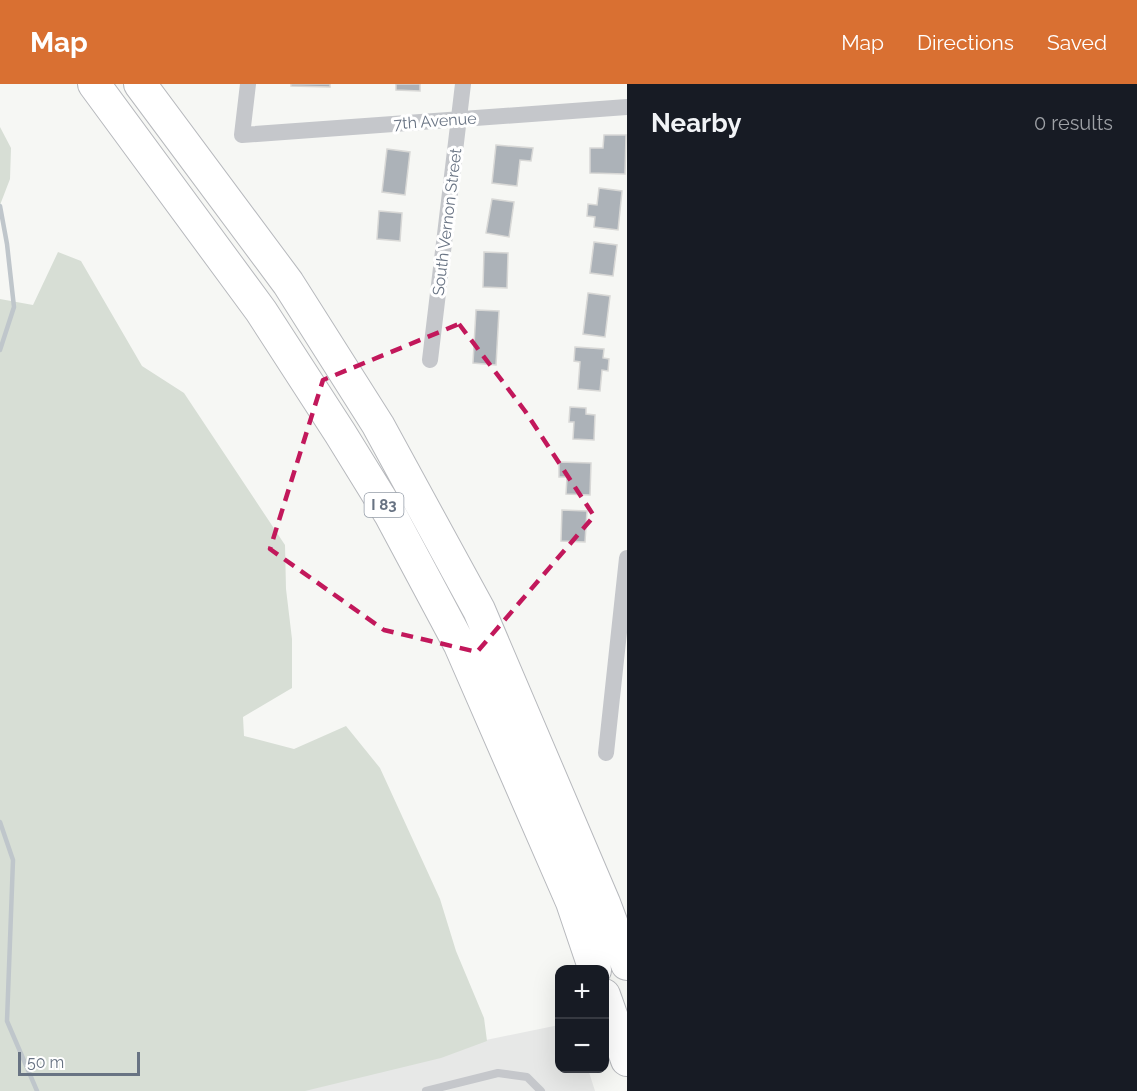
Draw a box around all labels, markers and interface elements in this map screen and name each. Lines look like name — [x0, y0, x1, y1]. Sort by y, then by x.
text: Map — [30, 26, 88, 59]
text: Map — [841, 30, 884, 55]
text: Directions — [917, 30, 1014, 55]
text: Saved — [1047, 30, 1107, 55]
text: Nearby — [651, 108, 741, 138]
street label: 7th Avenue — [393, 109, 477, 133]
text: 0 results — [1034, 111, 1113, 135]
street label: South Vernon Street — [429, 147, 466, 297]
road number: I 83 — [364, 493, 404, 517]
map controls — [555, 965, 609, 1073]
button: + — [555, 965, 609, 1019]
button: − — [555, 1019, 609, 1073]
scale bar — [18, 1049, 140, 1076]
text: 50 m — [27, 1053, 64, 1072]

